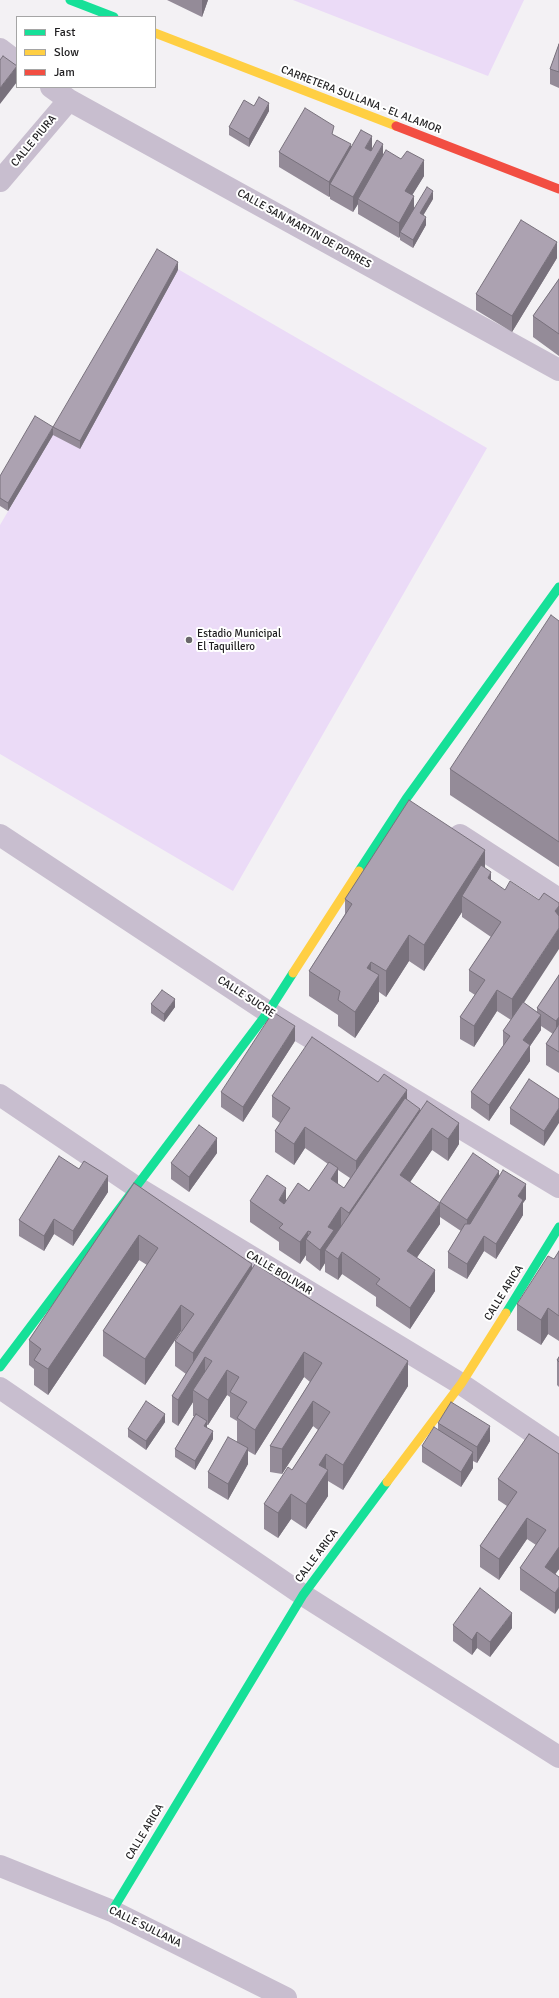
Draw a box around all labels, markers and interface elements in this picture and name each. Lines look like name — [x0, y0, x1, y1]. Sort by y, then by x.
legend — [16, 16, 156, 88]
text: Fast — [54, 25, 75, 40]
text: Slow — [54, 45, 79, 60]
street label: CARRETERA SULLANA - EL ALAMOR — [279, 63, 443, 137]
text: Jam — [54, 65, 75, 80]
street label: CALLE PIURA — [9, 112, 59, 170]
street label: CALLE SAN MARTIN DE PORRES — [235, 187, 373, 271]
place label: Estadio Municipal El Taquillero — [197, 627, 281, 653]
marker: Estadio Municipal El Taquillero — [184, 635, 194, 645]
street label: CALLE SUCRE — [215, 973, 277, 1021]
street label: CALLE BOLIVAR — [243, 1248, 315, 1298]
street label: CALLE ARICA — [482, 1263, 526, 1323]
street label: CALLE ARICA — [293, 1527, 341, 1585]
street label: CALLE ARICA — [123, 1802, 167, 1862]
street label: CALLE SULLANA — [107, 1904, 183, 1950]

